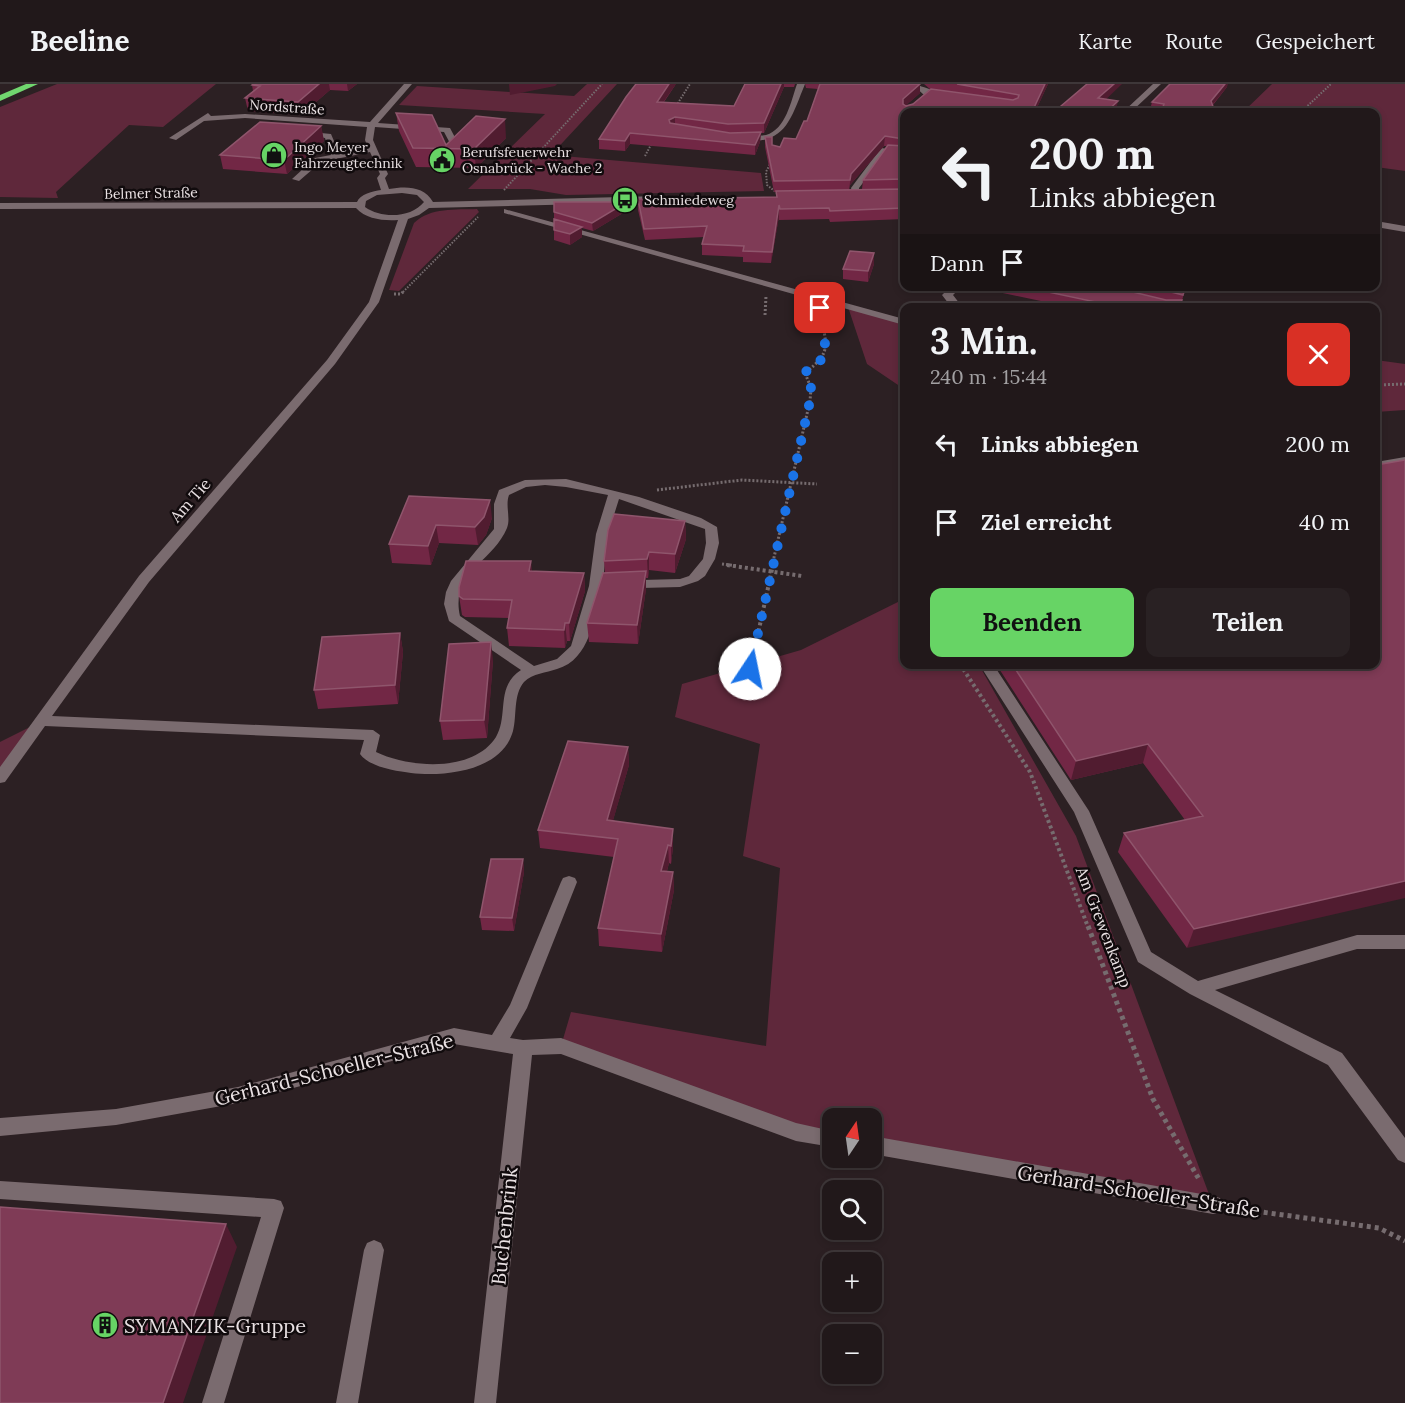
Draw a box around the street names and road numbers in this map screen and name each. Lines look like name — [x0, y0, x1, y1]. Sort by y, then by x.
street label: Nordstraße — [249, 95, 326, 119]
street label: Belmer Straße — [104, 183, 198, 203]
street label: Am Tie — [165, 474, 215, 527]
street label: Am Grewenkamp — [1071, 863, 1136, 990]
street label: Gerhard-Schoeller-Straße — [212, 1027, 456, 1111]
street label: Gerhard-Schoeller-Straße — [1016, 1159, 1262, 1223]
street label: Buchenbrink — [485, 1165, 523, 1286]

